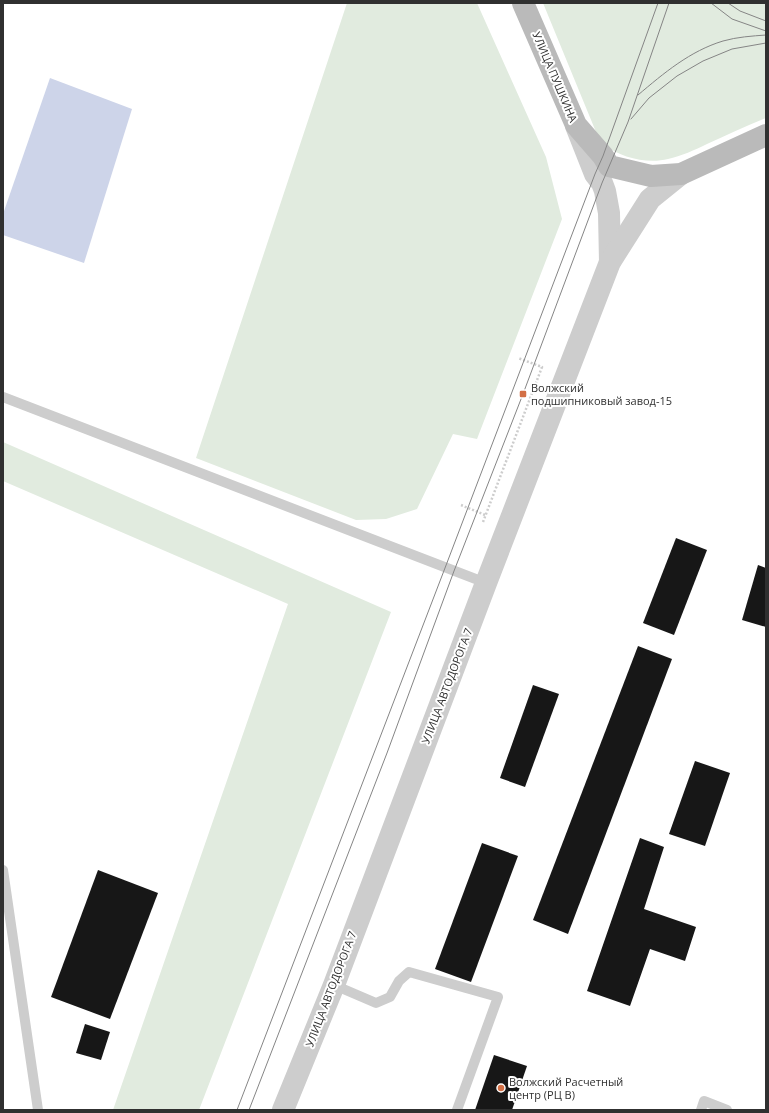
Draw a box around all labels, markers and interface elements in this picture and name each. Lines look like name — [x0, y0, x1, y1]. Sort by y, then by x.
street label: УЛИЦА ПУШКИНА — [530, 29, 581, 124]
place label: Волжский подшипниковый завод-15 — [531, 380, 672, 408]
marker: Волжский подшипниковый завод-15 — [518, 389, 528, 399]
street label: УЛИЦА АВТОДОРОГА 7 — [418, 626, 475, 746]
street label: УЛИЦА АВТОДОРОГА 7 — [302, 929, 359, 1049]
place label: Волжский Расчетный центр (РЦ В) — [509, 1074, 623, 1102]
marker: Волжский Расчетный центр (РЦ В) — [496, 1083, 506, 1093]

